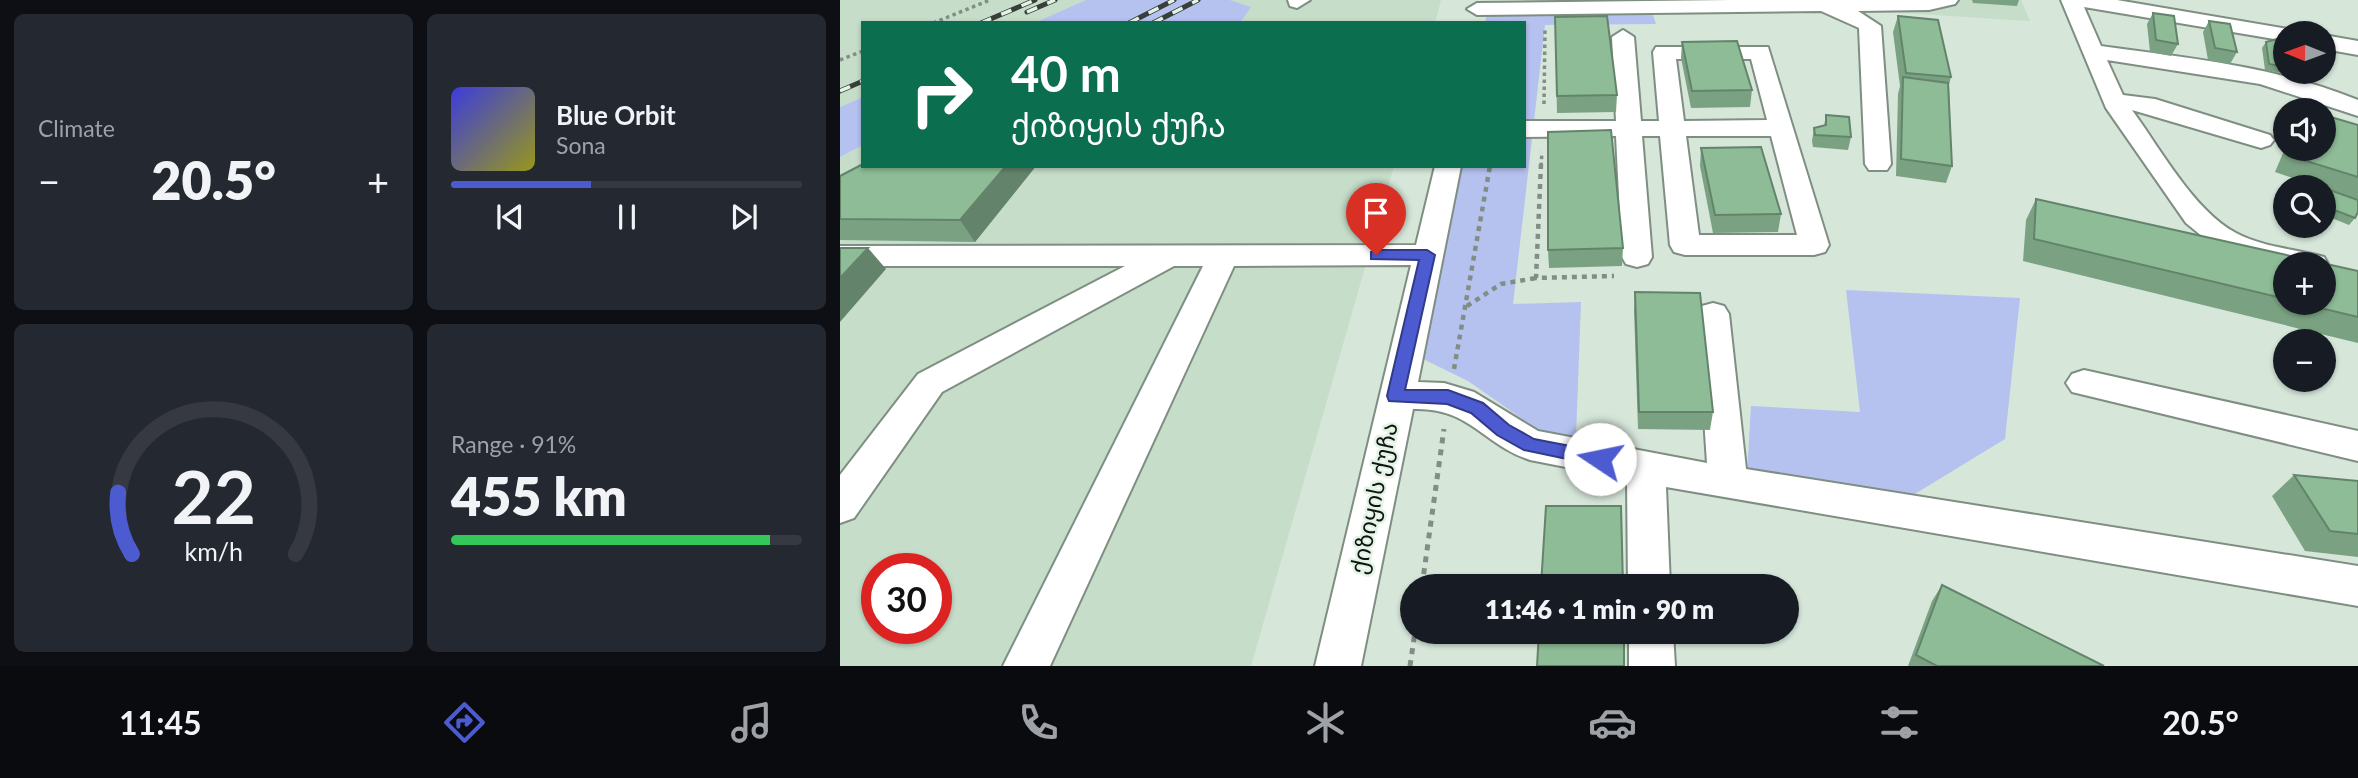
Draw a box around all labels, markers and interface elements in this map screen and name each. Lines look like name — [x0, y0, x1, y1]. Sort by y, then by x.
north arrow — [2273, 21, 2336, 84]
map controls — [2273, 21, 2336, 392]
text: 40 m — [1011, 44, 1121, 102]
icon: right — [896, 49, 987, 140]
button: sound — [2273, 98, 2336, 161]
text: Blue Orbit — [556, 99, 676, 131]
text: ქიზიყის ქუჩა — [1011, 105, 1226, 144]
text: Climate — [38, 114, 115, 142]
text: Sona — [556, 131, 606, 159]
text: 20.5° — [151, 149, 276, 211]
text: − — [38, 158, 60, 204]
text: + — [367, 158, 389, 204]
button: search — [2273, 175, 2336, 238]
pin — [1346, 183, 1406, 255]
icon: arrive — [1357, 194, 1395, 232]
icon: previous — [491, 198, 529, 236]
icon: pause — [608, 198, 646, 236]
icon: next — [725, 198, 763, 236]
button: + — [2273, 252, 2336, 315]
button: − — [2273, 329, 2336, 392]
street label: ქიზიყის ქუჩა — [1343, 420, 1404, 577]
position arrow — [1563, 422, 1637, 496]
text: Range · 91% — [451, 430, 576, 458]
text: 22 — [171, 452, 256, 540]
text: 455 km — [451, 465, 627, 527]
text: km/h — [184, 536, 243, 566]
speed limit sign: 30 — [861, 553, 952, 644]
text: 11:46 · 1 min · 90 m — [1485, 593, 1714, 625]
icon: directions — [440, 698, 489, 747]
icon: music — [727, 698, 776, 747]
icon: phone — [1014, 698, 1063, 747]
icon: climate — [1301, 698, 1350, 747]
icon: car — [1588, 698, 1637, 747]
icon: filters — [1875, 698, 1924, 747]
text: 11:45 — [119, 703, 202, 742]
text: 20.5° — [2162, 703, 2239, 742]

